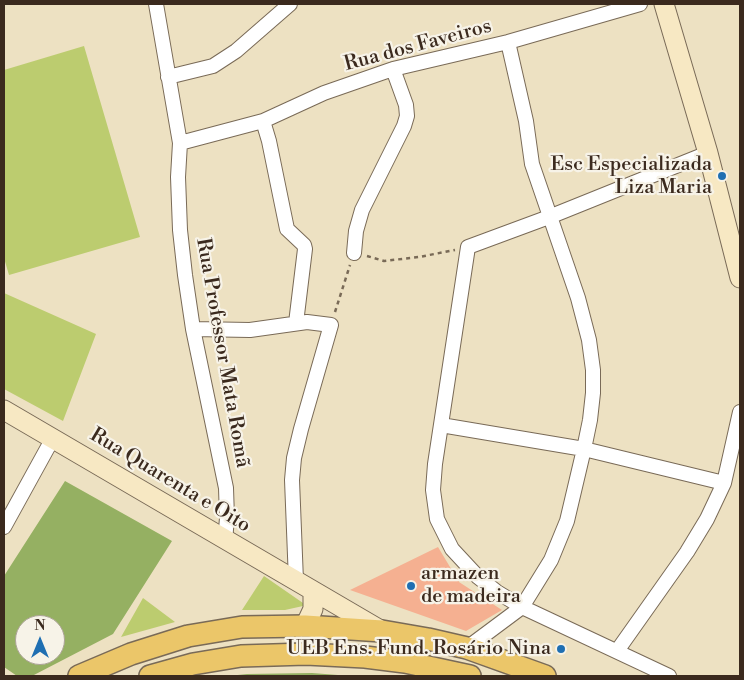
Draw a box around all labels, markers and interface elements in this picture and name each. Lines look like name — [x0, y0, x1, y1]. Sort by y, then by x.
street label: Rua dos Faveiros — [342, 15, 494, 77]
place label: Esc Especializada Liza Maria — [550, 153, 712, 200]
marker: Esc Especializada Liza Maria — [716, 170, 728, 182]
street label: Rua Professor Mata Romã — [190, 236, 254, 470]
street label: Rua Quarenta e Oito — [85, 424, 255, 538]
place label: armazen de madeira — [421, 562, 521, 609]
marker: armazen de madeira — [405, 580, 417, 592]
north arrow — [15, 615, 65, 665]
text: N — [34, 617, 46, 635]
place label: UEB Ens. Fund. Rosário Nina — [287, 637, 551, 661]
marker: UEB Ens. Fund. Rosário Nina — [555, 643, 567, 655]

